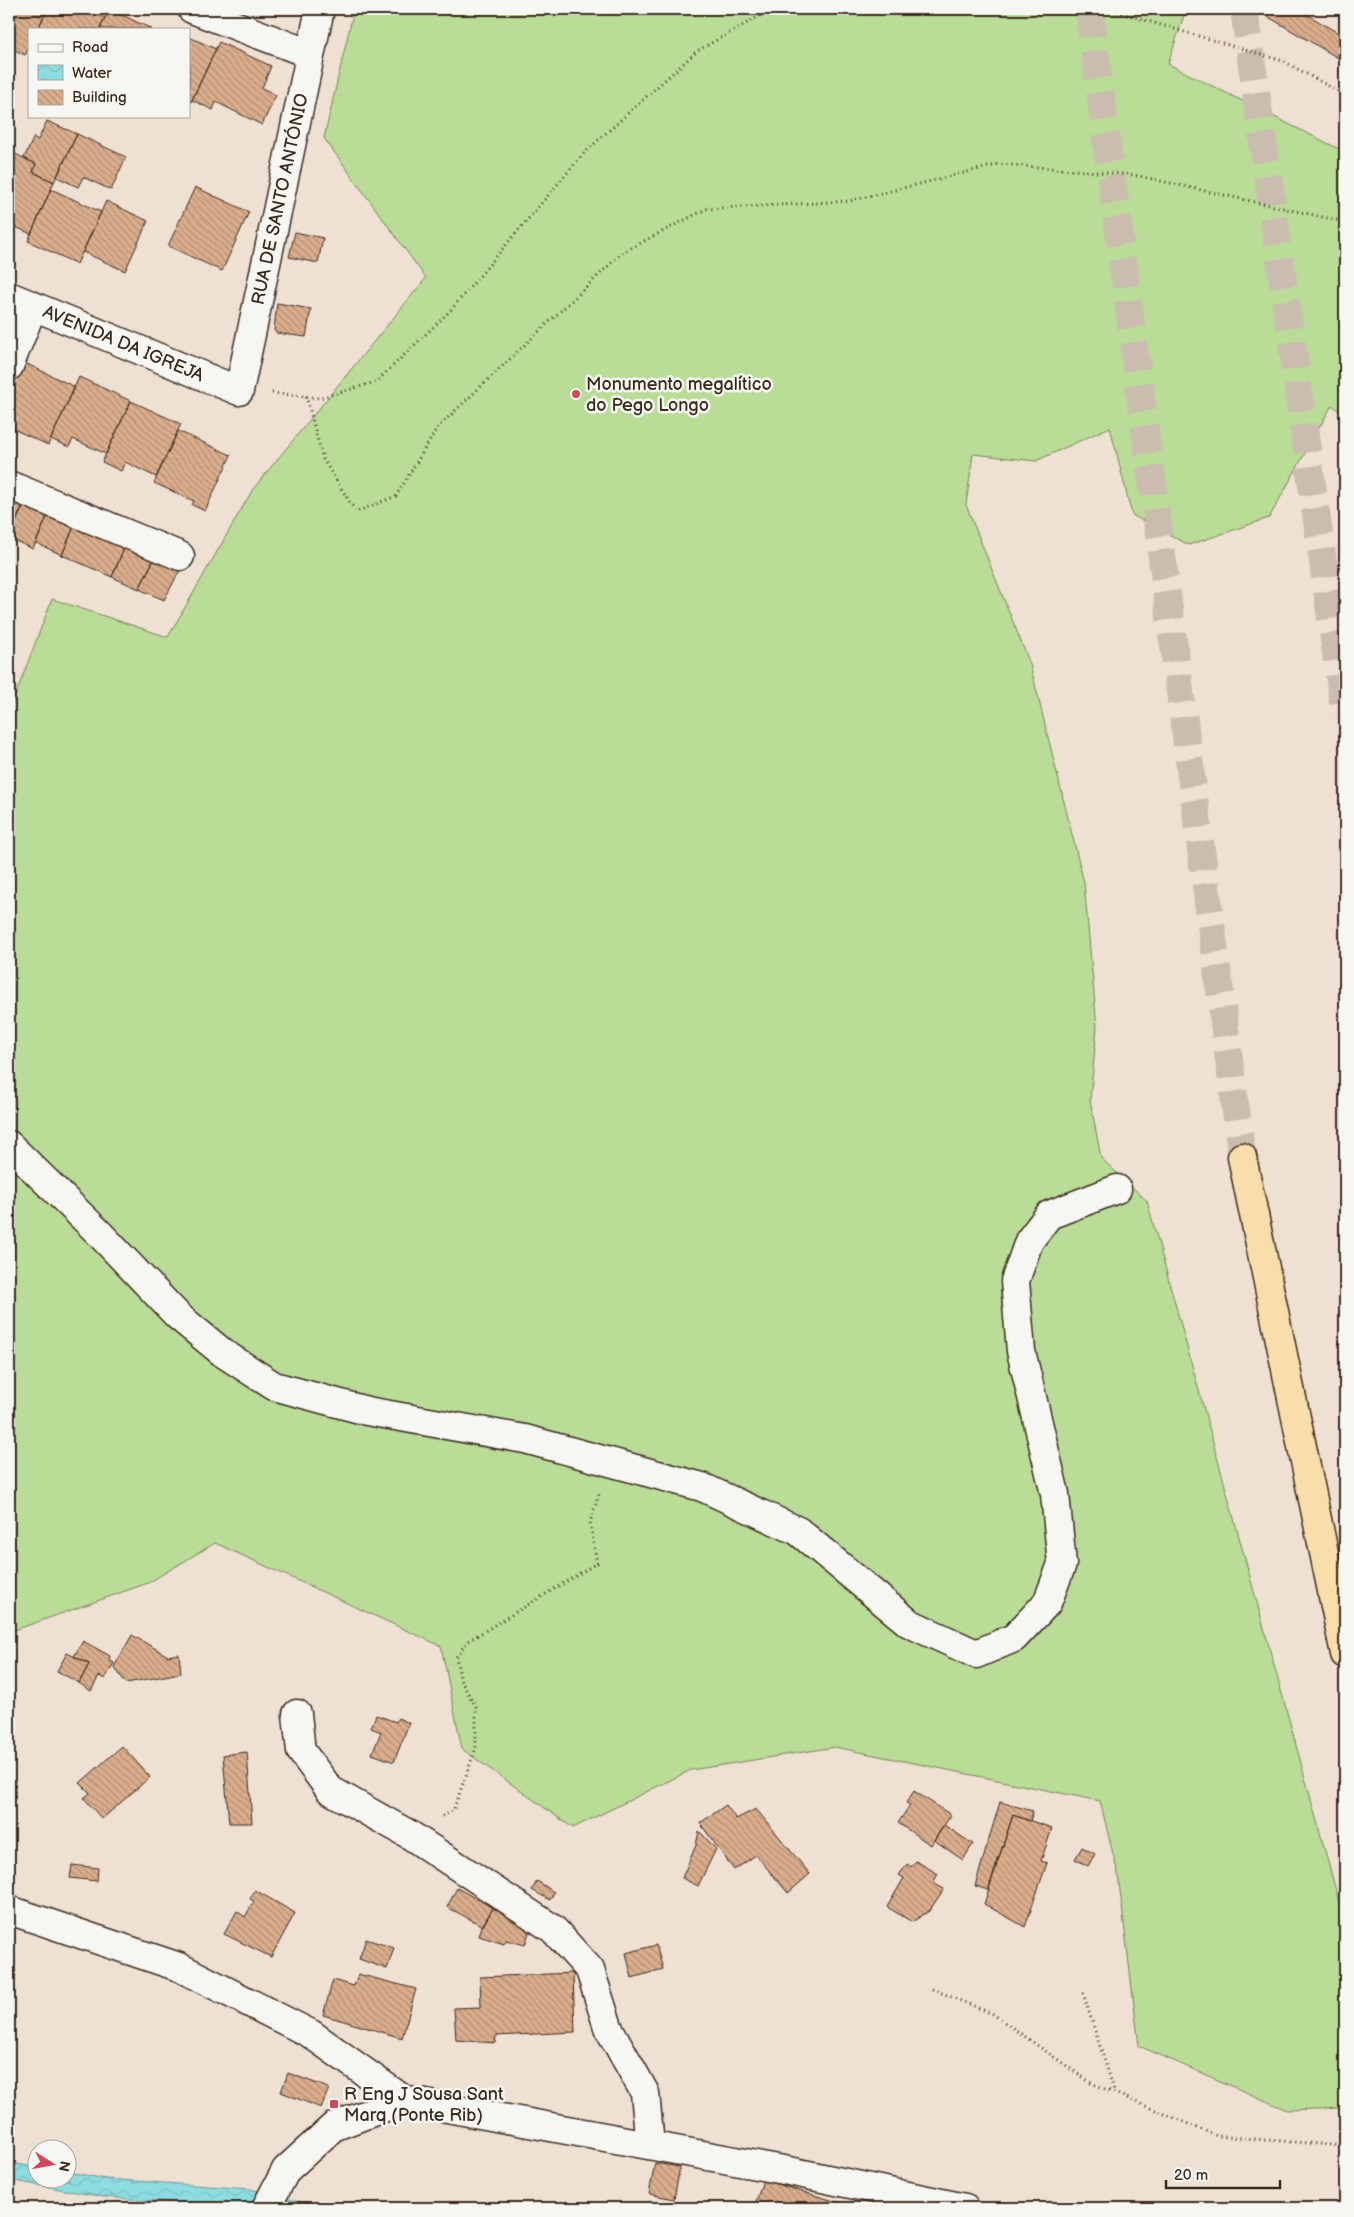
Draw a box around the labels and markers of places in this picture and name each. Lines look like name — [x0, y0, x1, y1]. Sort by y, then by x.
place label: Monumento megalítico do Pego Longo — [586, 374, 772, 416]
marker: Monumento megalítico do Pego Longo — [570, 388, 582, 400]
place label: R Eng J Sousa Sant Marq (Ponte Rib) — [344, 2084, 504, 2126]
marker: R Eng J Sousa Sant Marq (Ponte Rib) — [328, 2098, 340, 2110]

